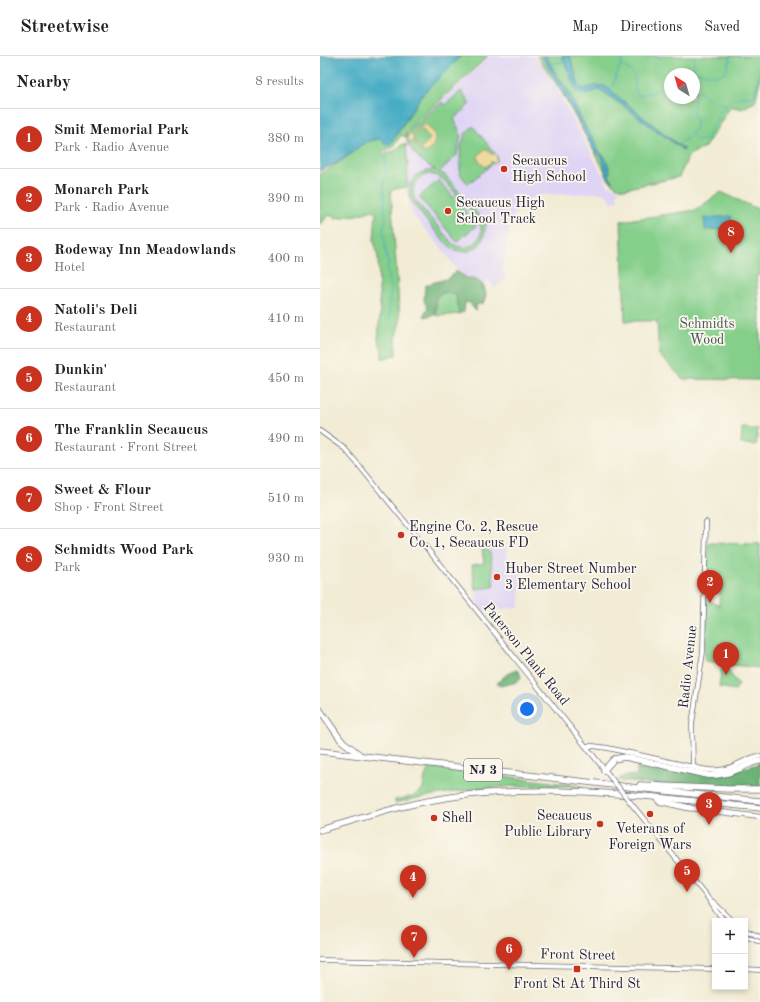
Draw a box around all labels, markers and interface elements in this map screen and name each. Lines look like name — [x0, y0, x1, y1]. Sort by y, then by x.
text: Streetwise — [20, 18, 109, 37]
text: Map — [572, 20, 598, 34]
text: Directions — [620, 20, 682, 34]
text: Saved — [704, 20, 740, 34]
north arrow — [664, 68, 700, 104]
text: Nearby — [16, 74, 71, 91]
text: 8 results — [255, 75, 304, 88]
text: Smit Memorial Park — [54, 123, 189, 138]
text: 1 — [25, 132, 33, 145]
text: 380 m — [267, 132, 304, 145]
text: Park · Radio Avenue — [54, 141, 169, 154]
place label: Secaucus High School — [512, 154, 586, 184]
marker: Secaucus High School — [499, 164, 509, 174]
text: Monarch Park — [54, 183, 149, 198]
text: 2 — [25, 192, 33, 205]
text: 390 m — [267, 192, 304, 205]
place label: Secaucus High School Track — [456, 196, 546, 226]
text: Park · Radio Avenue — [54, 201, 169, 214]
marker: Secaucus High School Track — [443, 206, 453, 216]
pin: 8 — [718, 220, 744, 253]
text: Rodeway Inn Meadowlands — [54, 243, 236, 258]
text: 3 — [25, 252, 33, 265]
text: 400 m — [267, 252, 304, 265]
text: Hotel — [54, 261, 85, 274]
text: Natoli's Deli — [54, 303, 137, 318]
text: 4 — [25, 312, 33, 325]
text: 410 m — [267, 312, 304, 325]
park label: Schmidts Wood — [679, 317, 735, 347]
text: Restaurant — [54, 321, 116, 334]
text: Dunkin' — [54, 363, 107, 378]
text: 5 — [25, 372, 33, 385]
text: 450 m — [267, 372, 304, 385]
text: Restaurant — [54, 381, 116, 394]
text: The Franklin Secaucus — [54, 423, 208, 438]
text: 6 — [25, 432, 33, 445]
text: 490 m — [267, 432, 304, 445]
text: Restaurant · Front Street — [54, 441, 197, 454]
text: Sweet & Flour — [54, 483, 151, 498]
text: 7 — [25, 492, 33, 505]
text: 510 m — [267, 492, 304, 505]
text: Shop · Front Street — [54, 501, 163, 514]
place label: Engine Co. 2, Rescue Co. 1, Secaucus FD — [409, 520, 538, 550]
marker: Engine Co. 2, Rescue Co. 1, Secaucus FD — [396, 530, 406, 540]
text: Schmidts Wood Park — [54, 543, 194, 558]
text: 8 — [25, 552, 33, 565]
text: 930 m — [267, 552, 304, 565]
text: Park — [54, 561, 81, 574]
place label: Huber Street Number 3 Elementary School — [505, 562, 637, 592]
pin: 2 — [697, 570, 723, 603]
marker: Huber Street Number 3 Elementary School — [492, 572, 502, 582]
street label: Paterson Plank Road — [480, 600, 572, 708]
street label: Radio Avenue — [677, 625, 699, 709]
pin: 1 — [713, 642, 739, 675]
your location — [517, 699, 537, 719]
road number: NJ 3 — [464, 759, 502, 781]
pin: 3 — [696, 792, 722, 825]
place label: Secaucus Public Library — [504, 809, 593, 839]
marker: Veterans of Foreign Wars — [645, 809, 655, 819]
place label: Shell — [442, 811, 473, 825]
marker: Shell — [429, 813, 439, 823]
marker: Secaucus Public Library — [595, 819, 605, 829]
place label: Veterans of Foreign Wars — [609, 822, 691, 852]
pin: 5 — [674, 859, 700, 892]
pin: 4 — [400, 865, 426, 898]
map controls — [712, 918, 748, 990]
button: + — [712, 918, 748, 954]
pin: 7 — [401, 925, 427, 958]
pin: 6 — [496, 937, 522, 970]
street label: Front Street — [540, 947, 616, 963]
button: − — [712, 954, 748, 990]
marker: Front St At Third St — [572, 964, 582, 974]
place label: Front St At Third St — [513, 977, 641, 991]

